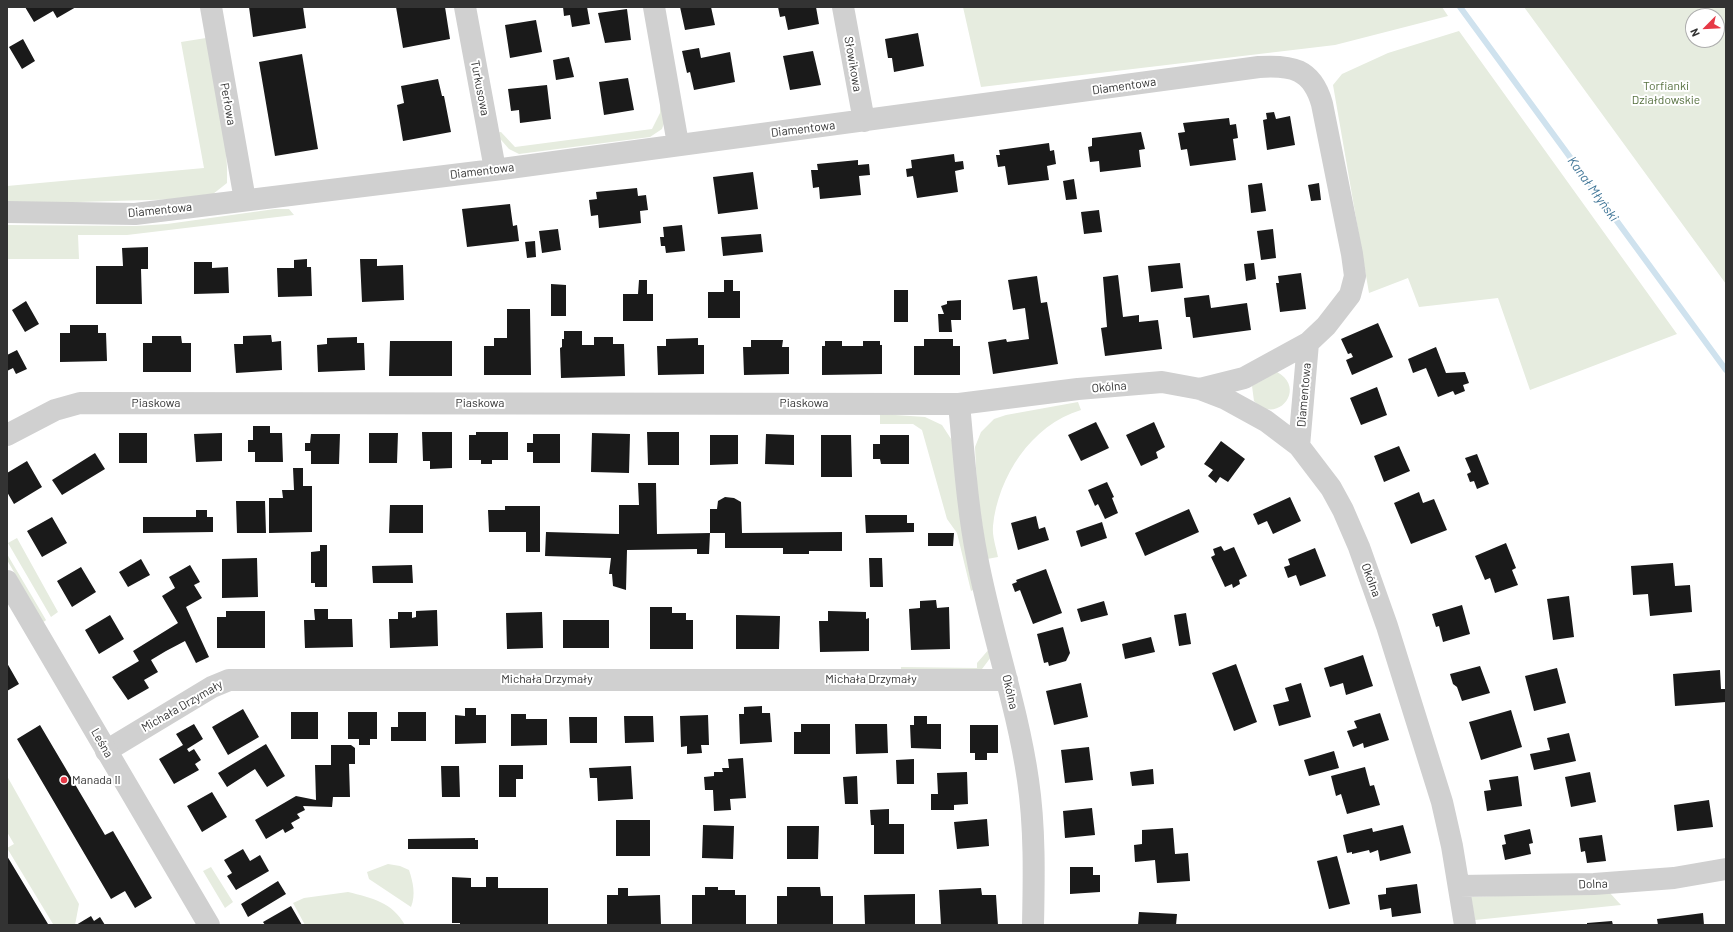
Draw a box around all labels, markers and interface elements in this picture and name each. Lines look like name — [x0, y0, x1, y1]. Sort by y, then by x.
north arrow — [1685, 8, 1725, 48]
text: N — [1687, 27, 1702, 39]
street label: Słowikowa — [841, 35, 865, 93]
street label: Turkusowa — [468, 59, 492, 117]
street label: Diamentowa — [1091, 74, 1157, 98]
park label: Torfianki Działdowskie — [1632, 79, 1700, 107]
street label: Perłowa — [217, 82, 239, 126]
street label: Diamentowa — [770, 118, 836, 140]
water label: Kanał Młyński — [1564, 153, 1622, 225]
street label: Diamentowa — [449, 160, 515, 182]
street label: Diamentowa — [127, 199, 193, 221]
street label: Diamentowa — [1294, 362, 1314, 428]
street label: Okólna — [1091, 378, 1127, 396]
street label: Piaskowa — [132, 396, 180, 410]
street label: Piaskowa — [456, 396, 504, 410]
street label: Piaskowa — [780, 396, 828, 410]
street label: Okólna — [1358, 561, 1384, 599]
street label: Michała Drzymały — [501, 672, 593, 686]
street label: Michała Drzymały — [825, 672, 917, 686]
street label: Okólna — [999, 673, 1021, 711]
street label: Michała Drzymały — [139, 677, 225, 735]
street label: Leśna — [88, 726, 116, 760]
place label: Manada II — [72, 773, 121, 787]
marker: Manada II — [59, 775, 69, 785]
street label: Dolna — [1578, 876, 1608, 892]

